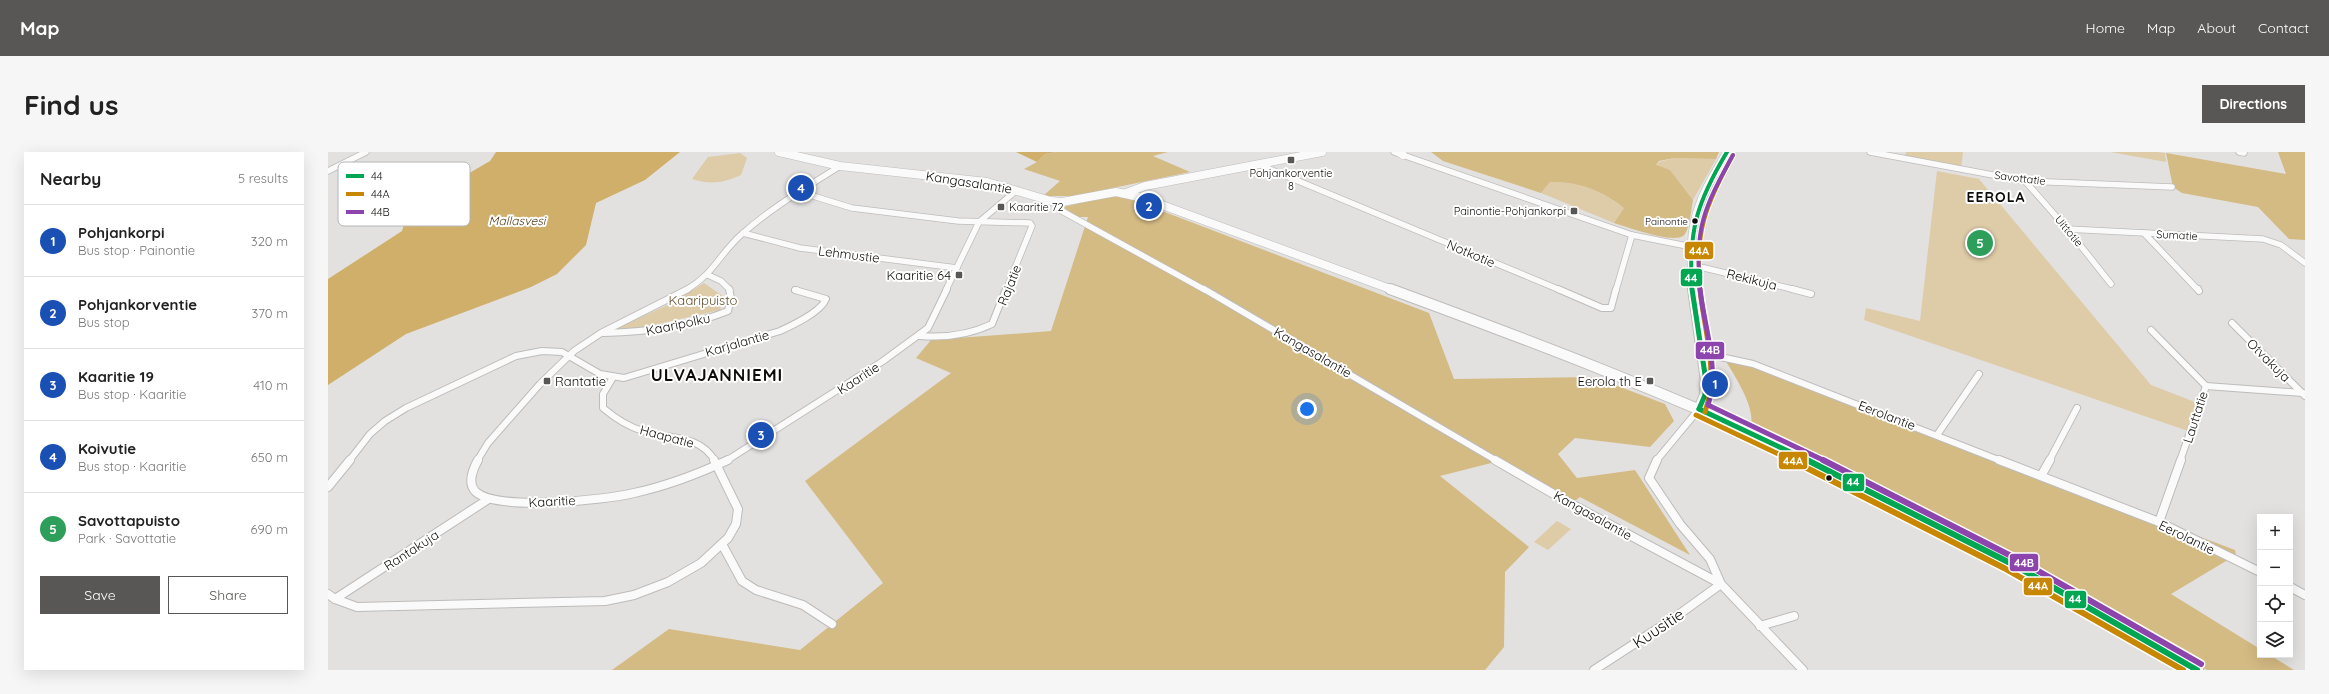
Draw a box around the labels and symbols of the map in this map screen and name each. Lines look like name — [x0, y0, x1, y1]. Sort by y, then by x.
marker: Pohjankorventie 8 — [1286, 155, 1296, 165]
legend — [338, 162, 470, 226]
place label: Pohjankorventie 8 — [1249, 166, 1333, 193]
street label: Kangasalantie — [925, 167, 1013, 197]
street label: Savottatie — [1994, 168, 2046, 188]
text: 44 — [371, 169, 383, 183]
pin: 4 — [788, 173, 814, 203]
text: 44A — [371, 187, 390, 201]
district label: EEROLA — [1967, 188, 2025, 206]
pin: 2 — [1136, 191, 1162, 221]
place label: Kaaritie 72 — [1009, 200, 1064, 214]
marker: Kaaritie 72 — [996, 202, 1006, 212]
place label: Painontie-Pohjankorpi — [1454, 204, 1566, 218]
text: 44B — [371, 205, 390, 219]
marker: Painontie-Pohjankorpi — [1569, 206, 1579, 216]
water label: Mallasvesi — [489, 213, 547, 228]
street label: Uittotie — [2052, 213, 2086, 249]
place label: Painontie — [1645, 215, 1688, 228]
marker: Painontie — [1690, 216, 1700, 226]
street label: Sumatie — [2156, 227, 2198, 243]
pin: 5 — [1967, 228, 1993, 258]
street label: Notkotie — [1445, 236, 1497, 270]
line badge: 44A — [1684, 241, 1714, 260]
street label: Lehmustie — [817, 242, 881, 266]
text: 44A — [1689, 244, 1709, 258]
street label: Rajatie — [994, 262, 1024, 308]
street label: Rekikuja — [1725, 265, 1779, 293]
place label: Kaaritie 64 — [886, 267, 951, 283]
line badge: 44 — [1680, 268, 1703, 287]
marker: Kaaritie 64 — [954, 270, 964, 280]
text: 44 — [1685, 271, 1698, 285]
park label: Kaaripuisto — [669, 292, 738, 308]
street label: Kaaripolku — [644, 309, 712, 339]
street label: Kangasalantie — [1271, 323, 1355, 381]
street label: Karjalantie — [703, 326, 771, 360]
street label: Otvakuja — [2244, 335, 2294, 385]
line badge: 44B — [1695, 341, 1725, 360]
text: 44B — [1700, 343, 1720, 357]
street label: Kaaritie — [834, 358, 882, 398]
district label: ULVAJANNIEMI — [651, 364, 783, 385]
pin: 1 — [1702, 369, 1728, 399]
place label: Rantatie — [555, 373, 606, 389]
place label: Eerola th E — [1578, 373, 1642, 389]
marker: Rantatie — [542, 376, 552, 386]
marker: Eerola th E — [1645, 376, 1655, 386]
street label: Lauttatie — [2179, 389, 2211, 445]
street label: Eerolantie — [1856, 397, 1918, 433]
your location — [1297, 399, 1317, 419]
pin: 3 — [748, 420, 774, 450]
street label: Haapatie — [638, 421, 696, 451]
line badge: 44A — [1778, 451, 1808, 470]
text: 44A — [1783, 454, 1803, 468]
unlabelled marker — [1824, 473, 1834, 483]
line badge: 44 — [1842, 473, 1865, 492]
text: 44 — [1847, 475, 1860, 489]
street label: Kangasalantie — [1551, 487, 1635, 543]
street label: Kaaritie — [528, 492, 576, 510]
street label: Eerolantie — [2156, 517, 2218, 557]
street label: Rantakuja — [381, 526, 441, 574]
line badge: 44B — [2009, 553, 2039, 572]
text: 44B — [2014, 556, 2034, 570]
line badge: 44A — [2023, 577, 2053, 596]
text: 44A — [2028, 579, 2048, 593]
line badge: 44 — [2064, 590, 2087, 609]
text: 44 — [2069, 592, 2082, 606]
street label: Kuusitie — [1629, 604, 1687, 652]

